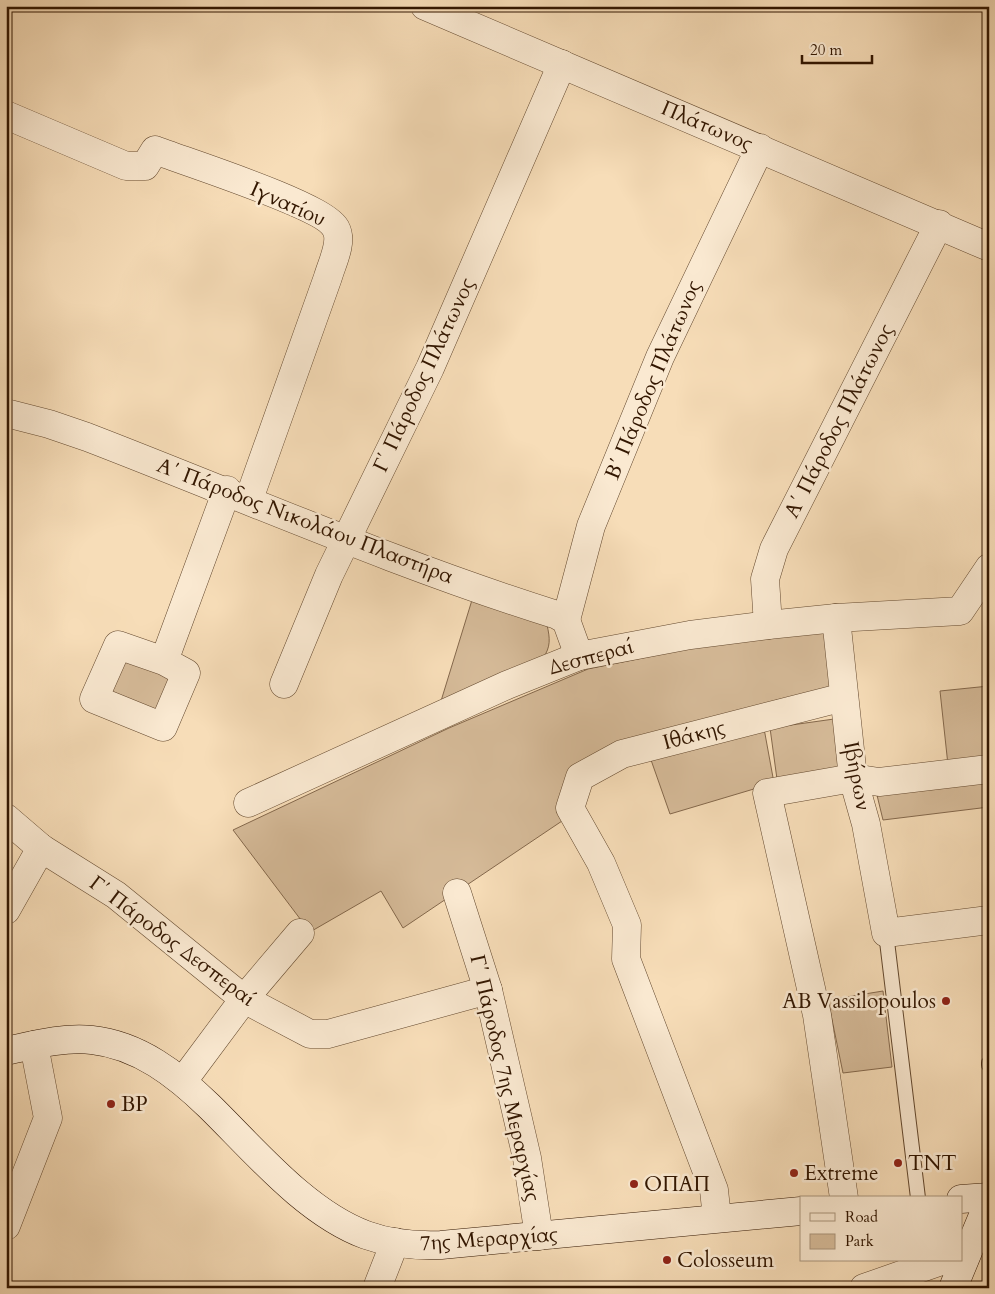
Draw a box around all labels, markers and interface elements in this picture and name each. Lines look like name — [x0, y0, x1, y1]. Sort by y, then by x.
scale bar — [802, 32, 872, 64]
text: 20 m — [810, 40, 842, 60]
street label: Πλάτωνος — [657, 94, 757, 158]
street label: Ιγνατίου — [246, 174, 330, 234]
street label: Γ΄ Πάροδος Πλάτωνος — [366, 273, 482, 477]
street label: Β΄ Πάροδος Πλάτωνος — [598, 276, 708, 484]
street label: Α΄ Πάροδος Πλάτωνος — [777, 319, 901, 523]
street label: Α΄ Πάροδος Νικολάου Πλαστήρα — [153, 451, 458, 591]
street label: Δεσπεραί — [546, 632, 637, 682]
street label: Ιθάκης — [660, 713, 728, 757]
street label: Ιβήρων — [836, 739, 878, 813]
street label: Γ΄ Πάροδος Δεσπεραί — [83, 869, 262, 1014]
street label: Γ΄ Πάροδος 7ης Μεραρχίας — [462, 952, 548, 1204]
place label: AB Vassilopoulos — [782, 987, 936, 1016]
marker: AB Vassilopoulos — [940, 995, 952, 1007]
place label: BP — [121, 1090, 148, 1119]
marker: BP — [105, 1098, 117, 1110]
place label: ΤΝΤ — [908, 1149, 957, 1178]
marker: ΤΝΤ — [892, 1157, 904, 1169]
place label: Extreme — [804, 1159, 879, 1188]
marker: Extreme — [788, 1167, 800, 1179]
place label: ΟΠΑΠ — [644, 1170, 710, 1199]
marker: ΟΠΑΠ — [628, 1178, 640, 1190]
legend — [800, 1196, 962, 1262]
text: Road — [845, 1207, 878, 1227]
street label: 7ης Μεραρχίας — [419, 1220, 559, 1258]
text: Park — [845, 1231, 874, 1251]
place label: Colosseum — [677, 1246, 774, 1275]
marker: Colosseum — [661, 1254, 673, 1266]

